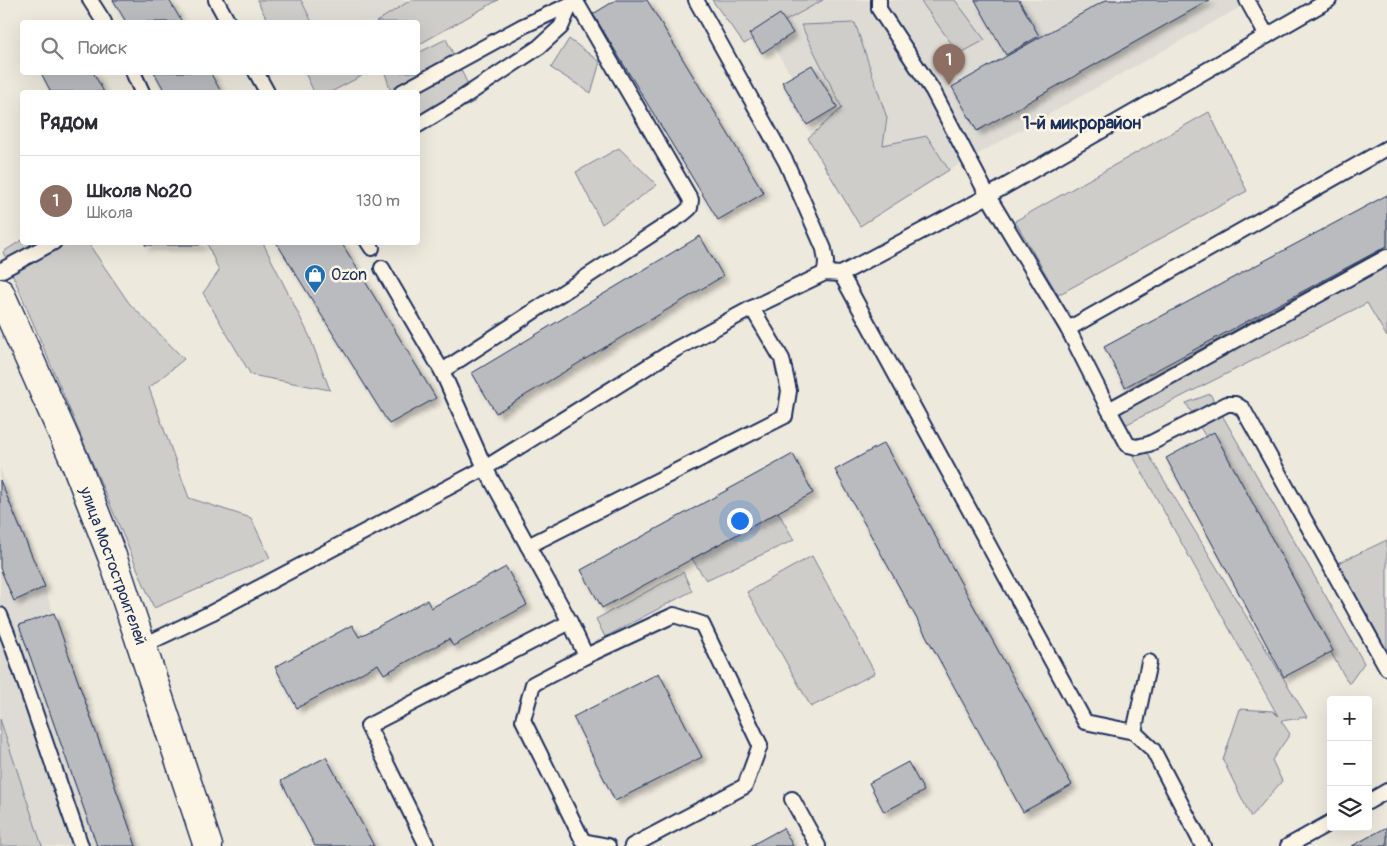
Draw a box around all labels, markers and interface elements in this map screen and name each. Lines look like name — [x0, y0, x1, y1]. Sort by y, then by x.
search box — [20, 20, 420, 75]
icon: search — [38, 34, 66, 62]
text: Поиск — [78, 36, 128, 60]
pin: 1 — [933, 44, 965, 85]
text: Рядом — [40, 109, 98, 136]
district label: 1-й микрорайон — [1023, 112, 1141, 135]
text: Школа №20 — [87, 179, 192, 203]
text: 1 — [53, 191, 59, 211]
text: 130 m — [356, 191, 400, 211]
text: Школа — [87, 203, 133, 223]
shop icon: Ozon — [303, 263, 327, 294]
place label: Ozon — [331, 265, 367, 285]
street label: улица Мостостроителей — [75, 483, 151, 648]
your location — [727, 508, 753, 534]
map controls — [1327, 696, 1372, 831]
button: + — [1327, 696, 1372, 741]
button: − — [1327, 741, 1372, 786]
button: layers — [1327, 786, 1372, 831]

